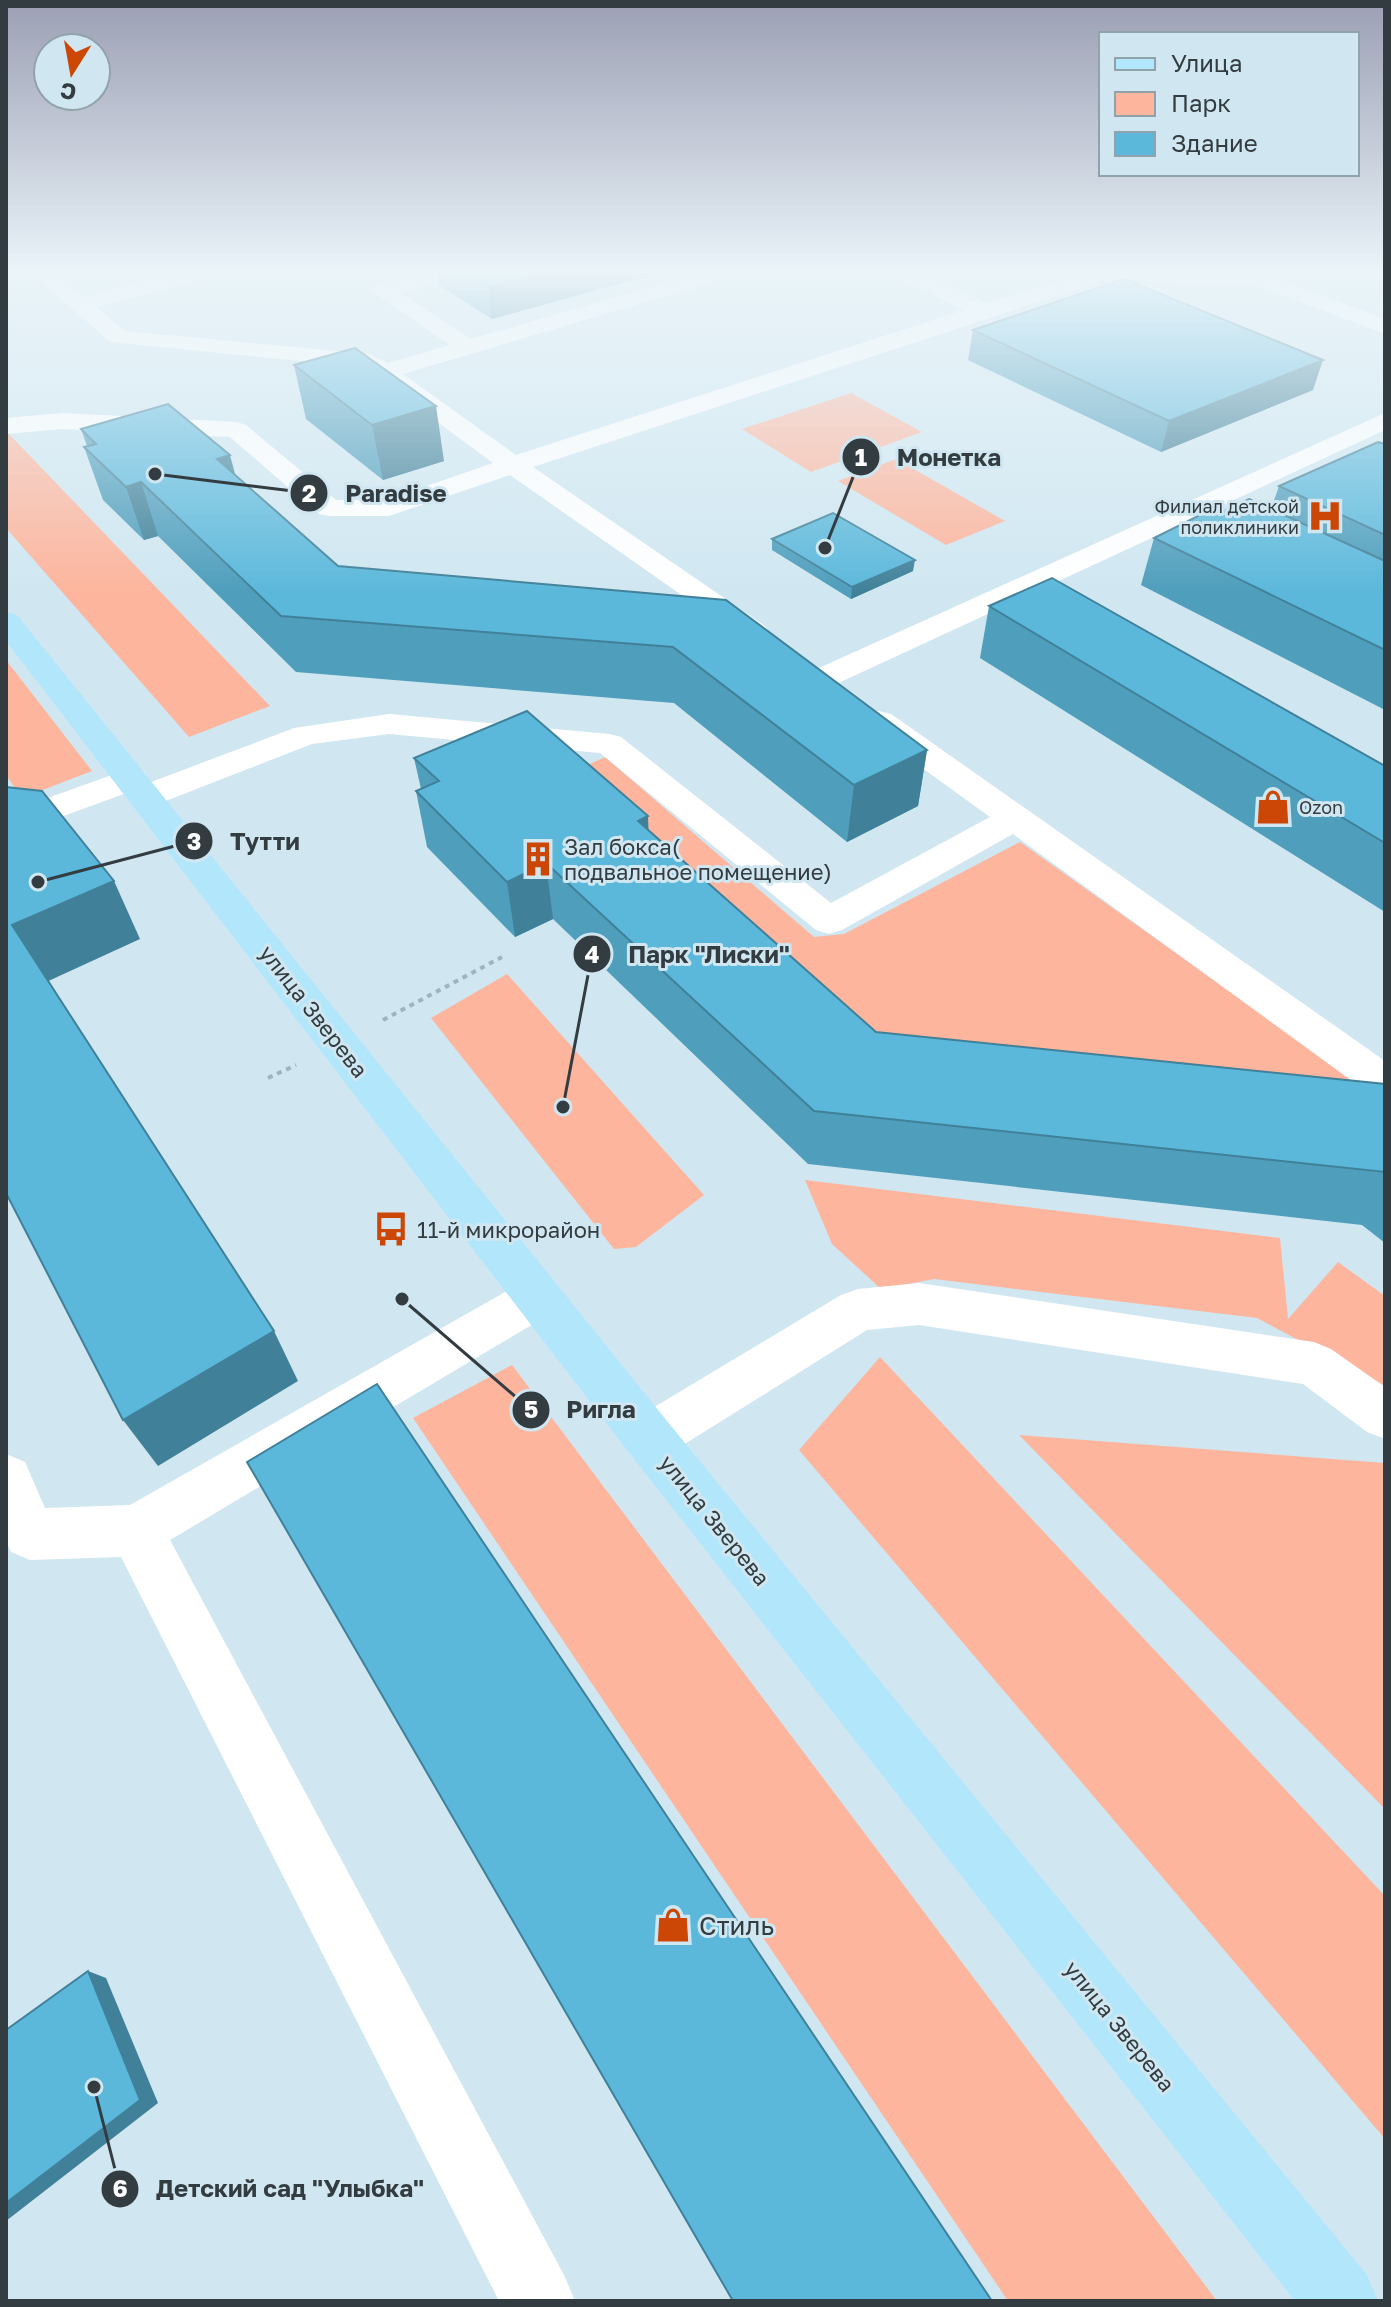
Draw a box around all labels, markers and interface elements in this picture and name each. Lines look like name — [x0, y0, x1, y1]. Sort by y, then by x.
north arrow — [32, 32, 112, 112]
legend — [1099, 32, 1359, 176]
text: Улица — [1171, 48, 1243, 77]
text: С — [58, 77, 78, 107]
text: Парк — [1171, 88, 1231, 117]
text: Здание — [1171, 128, 1258, 157]
callout: Монетка — [841, 433, 1017, 481]
text: 1 — [855, 442, 867, 471]
text: Монетка — [897, 442, 1001, 471]
callout: Paradise — [289, 469, 463, 517]
text: 2 — [302, 478, 316, 507]
text: Paradise — [345, 478, 447, 507]
place label: Филиал детской поликлиники — [1154, 495, 1299, 538]
hospital icon: Филиал детской поликлиники — [1306, 497, 1344, 535]
shop icon: Ozon — [1254, 788, 1292, 826]
place label: Ozon — [1299, 796, 1343, 818]
callout: Тутти — [174, 817, 316, 865]
text: 3 — [187, 826, 201, 855]
text: Тутти — [230, 826, 300, 855]
place label: Зал бокса( подвальное помещение) — [564, 833, 832, 885]
building icon: Зал бокса( подвальное помещение) — [519, 840, 557, 878]
callout: Парк "Лиски" — [572, 930, 806, 978]
street label: улица Зверева — [254, 939, 374, 1083]
text: 4 — [585, 939, 600, 968]
text: Парк "Лиски" — [628, 939, 790, 968]
bus stop icon: 11-й микрорайон — [372, 1210, 410, 1248]
place label: 11-й микрорайон — [417, 1216, 600, 1243]
callout: Ригла — [511, 1386, 652, 1434]
text: 5 — [524, 1394, 538, 1423]
text: Ригла — [566, 1394, 636, 1423]
street label: улица Зверева — [654, 1449, 776, 1591]
shop icon: Стиль — [654, 1906, 692, 1944]
place label: Стиль — [699, 1910, 774, 1941]
street label: улица Зверева — [1059, 1955, 1181, 2097]
callout: Детский сад "Улыбка" — [100, 2165, 440, 2213]
text: 6 — [112, 2173, 128, 2202]
text: Детский сад "Улыбка" — [156, 2173, 424, 2202]

